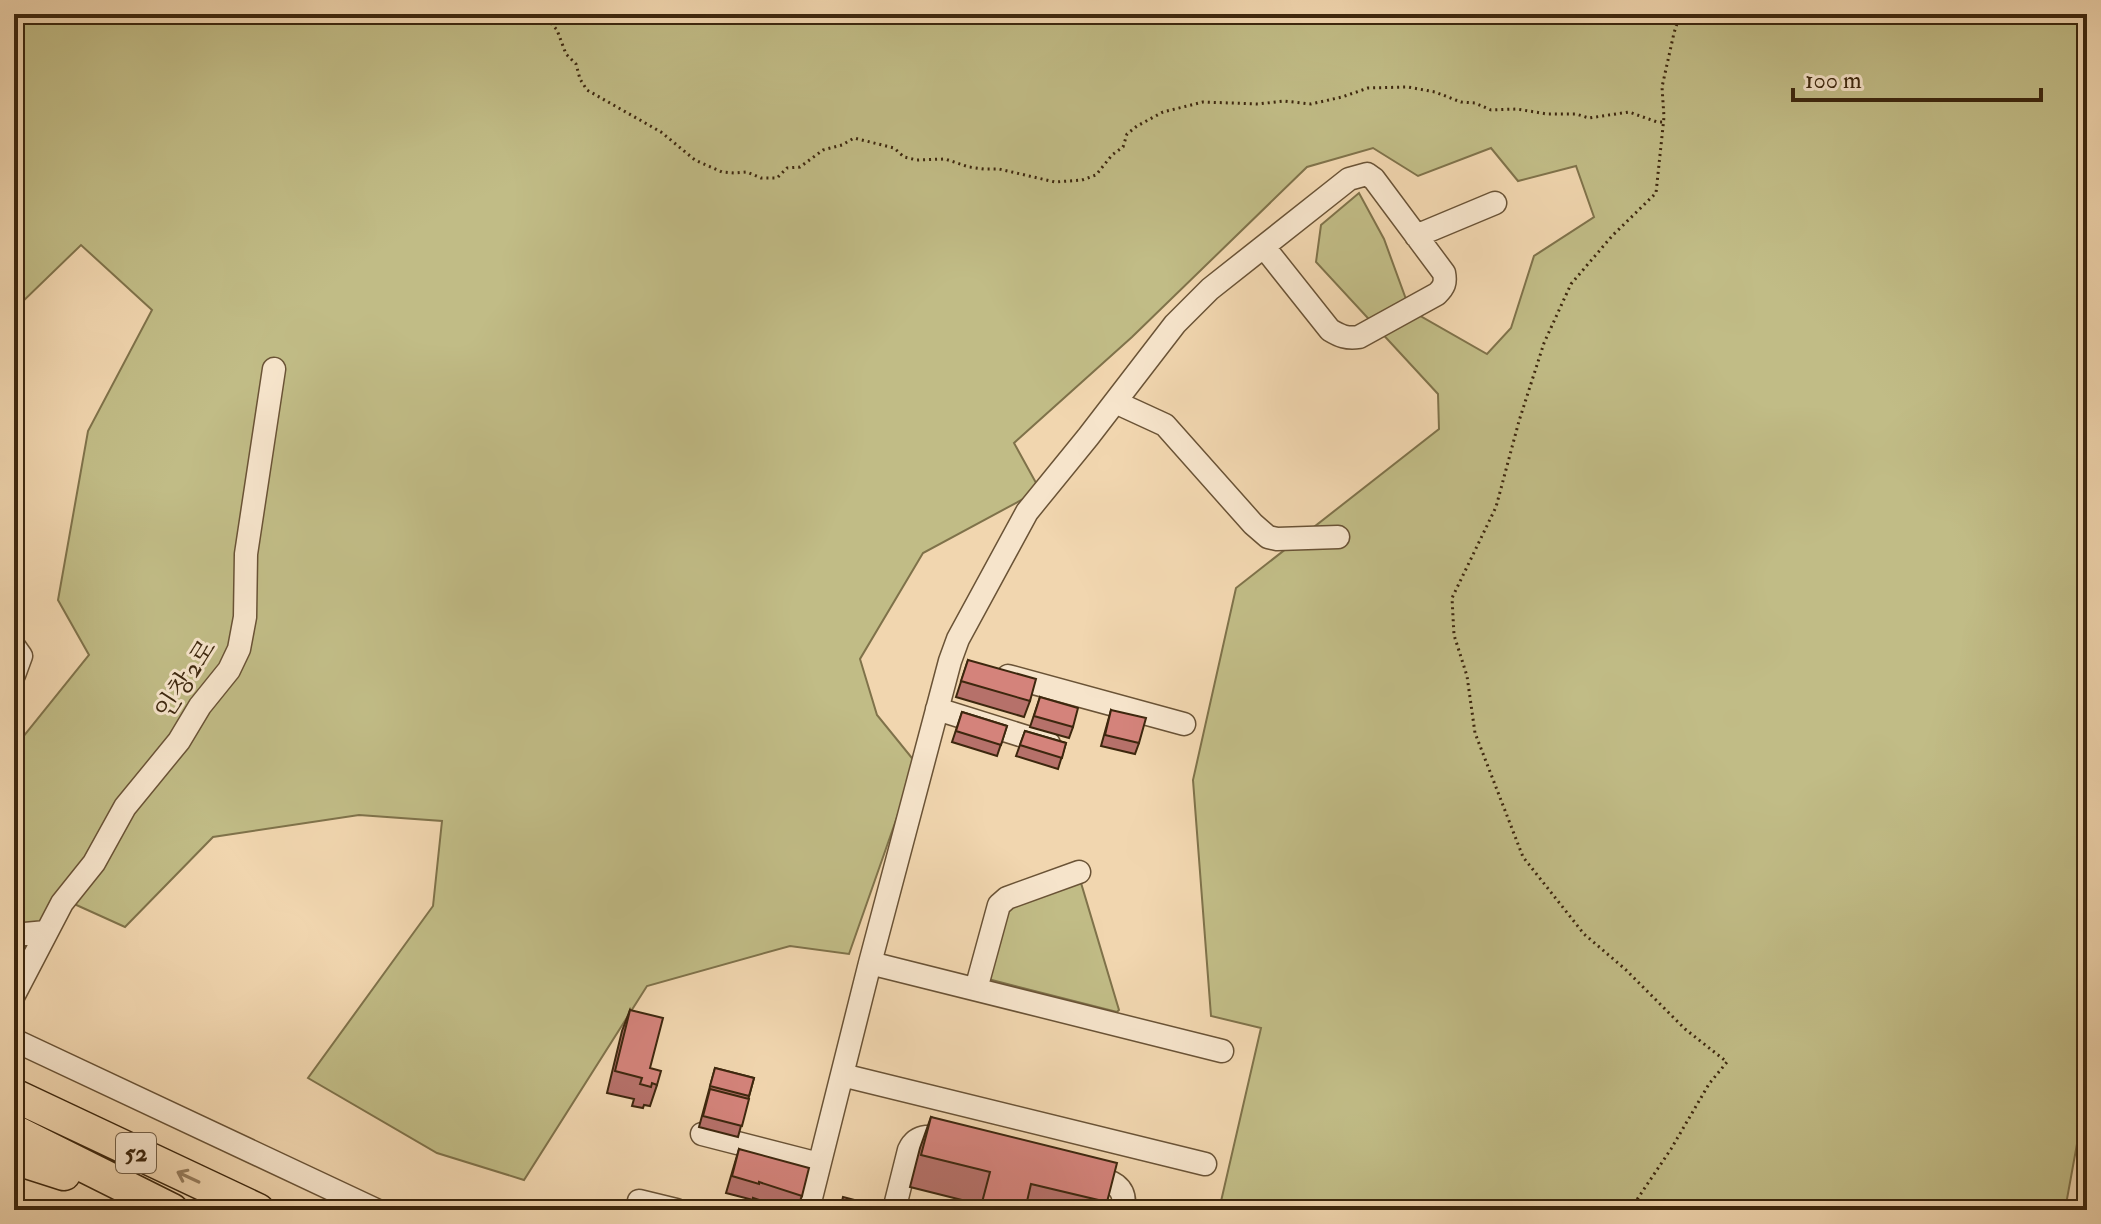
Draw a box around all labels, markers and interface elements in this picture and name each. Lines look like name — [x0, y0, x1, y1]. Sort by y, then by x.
scale bar — [1793, 52, 2041, 102]
text: 100 m — [1805, 65, 1862, 96]
street label: 인창2로 — [148, 634, 223, 725]
road number: 52 — [116, 1133, 156, 1173]
one-way arrow — [176, 1169, 200, 1184]

